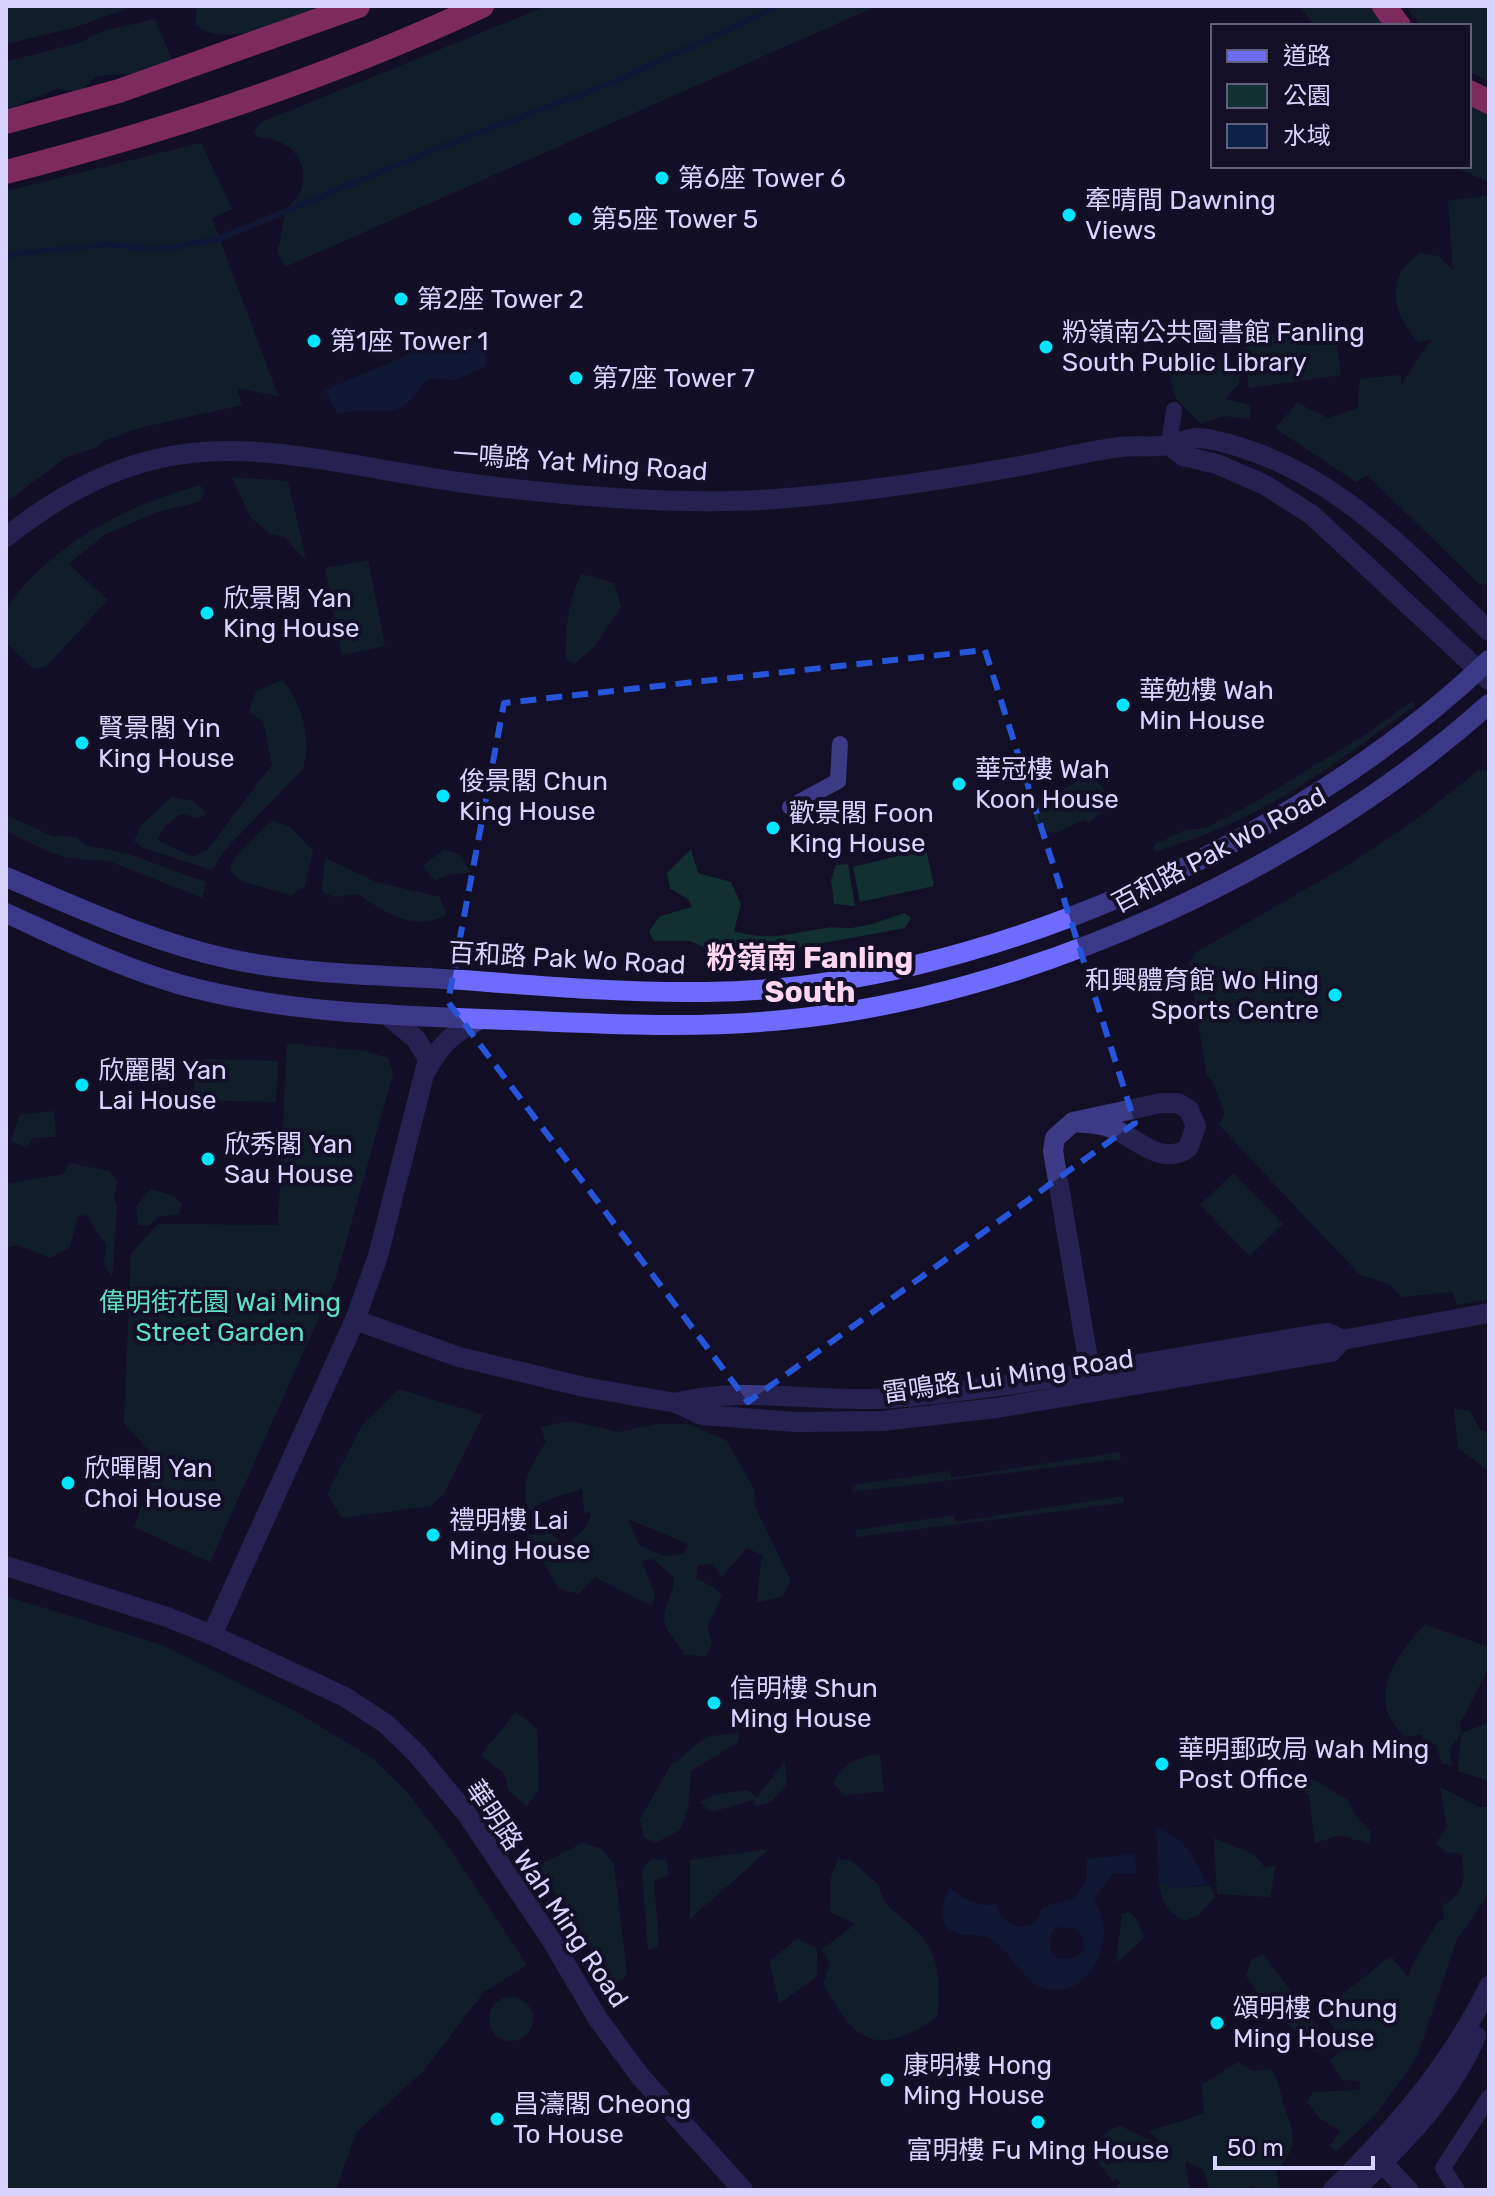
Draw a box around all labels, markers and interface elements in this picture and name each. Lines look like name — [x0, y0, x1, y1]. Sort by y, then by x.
legend — [1211, 24, 1471, 168]
text: 道路 — [1283, 42, 1331, 70]
text: 公園 — [1283, 82, 1331, 110]
text: 水域 — [1283, 122, 1331, 150]
place label: 第6座 Tower 6 — [678, 163, 846, 194]
marker: 第6座 Tower 6 — [653, 169, 671, 187]
place label: 牽晴間 Dawning Views — [1085, 185, 1276, 246]
place label: 第5座 Tower 5 — [591, 204, 758, 235]
marker: 牽晴間 Dawning Views — [1060, 206, 1078, 224]
marker: 第5座 Tower 5 — [566, 210, 584, 228]
place label: 第2座 Tower 2 — [417, 284, 584, 315]
marker: 第2座 Tower 2 — [392, 290, 410, 308]
place label: 粉嶺南公共圖書館 Fanling South Public Library — [1062, 317, 1365, 378]
place label: 第1座 Tower 1 — [330, 326, 488, 357]
marker: 第1座 Tower 1 — [305, 332, 323, 350]
marker: 粉嶺南公共圖書館 Fanling South Public Library — [1037, 338, 1055, 356]
place label: 第7座 Tower 7 — [592, 363, 755, 394]
marker: 第7座 Tower 7 — [567, 369, 585, 387]
street label: 一鳴路 Yat Ming Road — [451, 439, 709, 487]
place label: 欣景閣 Yan King House — [223, 583, 360, 644]
marker: 欣景閣 Yan King House — [198, 604, 216, 622]
place label: 華勉樓 Wah Min House — [1139, 675, 1274, 736]
marker: 華勉樓 Wah Min House — [1114, 696, 1132, 714]
place label: 賢景閣 Yin King House — [98, 713, 235, 774]
marker: 賢景閣 Yin King House — [73, 734, 91, 752]
place label: 華冠樓 Wah Koon House — [975, 754, 1119, 815]
place label: 俊景閣 Chun King House — [459, 766, 608, 827]
marker: 華冠樓 Wah Koon House — [950, 775, 968, 793]
street label: 百和路 Pak Wo Road — [1107, 781, 1331, 919]
marker: 俊景閣 Chun King House — [434, 787, 452, 805]
place label: 歡景閣 Foon King House — [789, 798, 934, 859]
marker: 歡景閣 Foon King House — [764, 819, 782, 837]
street label: 百和路 Pak Wo Road — [448, 937, 686, 981]
district label: 粉嶺南 Fanling South — [707, 940, 913, 1010]
place label: 和興體育館 Wo Hing Sports Centre — [1085, 965, 1319, 1026]
marker: 和興體育館 Wo Hing Sports Centre — [1326, 986, 1344, 1004]
place label: 欣麗閣 Yan Lai House — [98, 1055, 227, 1116]
marker: 欣麗閣 Yan Lai House — [73, 1076, 91, 1094]
place label: 欣秀閣 Yan Sau House — [224, 1129, 354, 1190]
marker: 欣秀閣 Yan Sau House — [199, 1150, 217, 1168]
park label: 偉明街花園 Wai Ming Street Garden — [99, 1287, 341, 1348]
street label: 雷鳴路 Lui Ming Road — [881, 1343, 1135, 1409]
place label: 欣暉閣 Yan Choi House — [84, 1453, 222, 1514]
marker: 欣暉閣 Yan Choi House — [59, 1474, 77, 1492]
place label: 禮明樓 Lai Ming House — [449, 1505, 591, 1566]
marker: 禮明樓 Lai Ming House — [424, 1526, 442, 1544]
place label: 信明樓 Shun Ming House — [730, 1673, 878, 1734]
marker: 信明樓 Shun Ming House — [705, 1694, 723, 1712]
place label: 華明郵政局 Wah Ming Post Office — [1178, 1734, 1429, 1795]
marker: 華明郵政局 Wah Ming Post Office — [1153, 1755, 1171, 1773]
street label: 華明路 Wah Ming Road — [459, 1774, 635, 2014]
place label: 頌明樓 Chung Ming House — [1233, 1993, 1397, 2054]
marker: 頌明樓 Chung Ming House — [1208, 2014, 1226, 2032]
place label: 康明樓 Hong Ming House — [903, 2050, 1052, 2111]
marker: 康明樓 Hong Ming House — [878, 2071, 896, 2089]
place label: 昌濤閣 Cheong To House — [513, 2089, 691, 2150]
marker: 昌濤閣 Cheong To House — [488, 2110, 506, 2128]
marker: 富明樓 Fu Ming House — [1029, 2113, 1047, 2131]
scale bar — [1215, 2120, 1373, 2170]
text: 50 m — [1227, 2134, 1284, 2162]
place label: 富明樓 Fu Ming House — [907, 2135, 1169, 2166]

